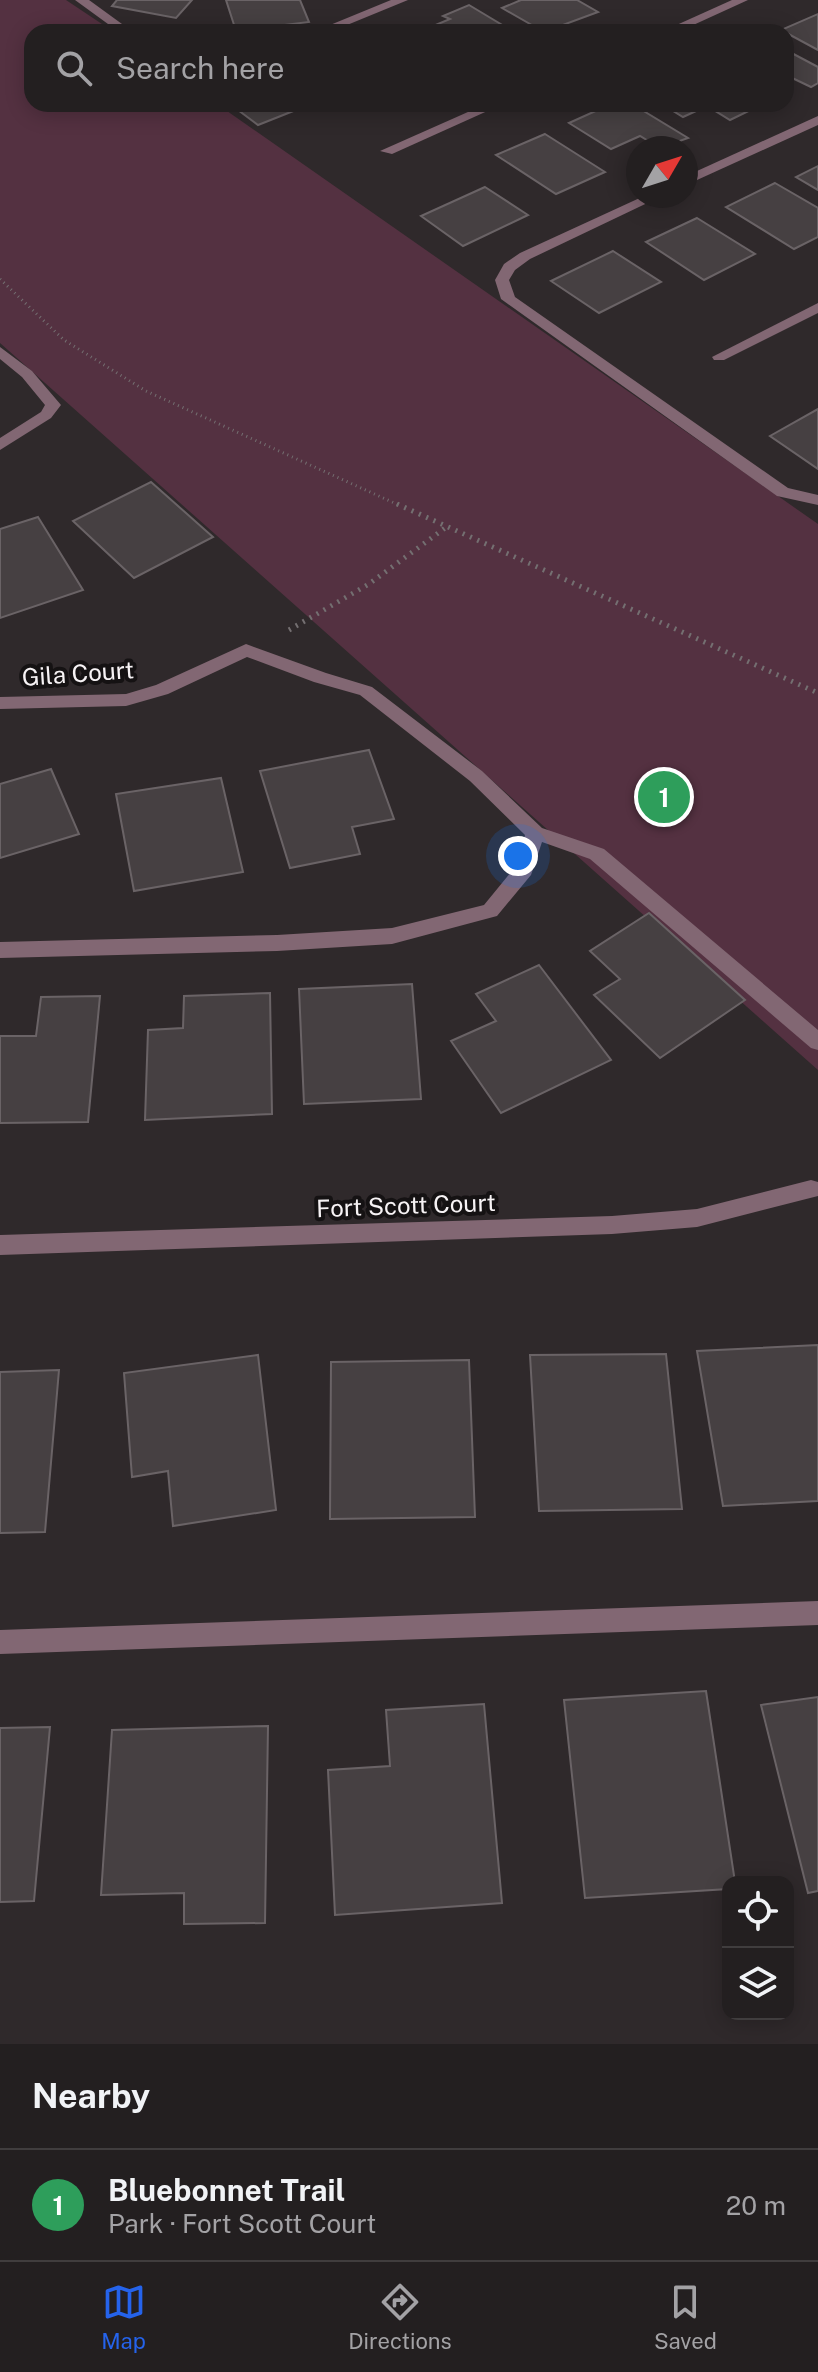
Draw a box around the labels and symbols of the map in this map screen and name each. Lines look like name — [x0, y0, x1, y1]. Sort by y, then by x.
north arrow — [626, 136, 698, 208]
street label: Gila Court — [21, 655, 135, 691]
pin: 1 — [638, 767, 690, 827]
your location — [498, 836, 538, 876]
street label: Fort Scott Court — [316, 1188, 496, 1222]

